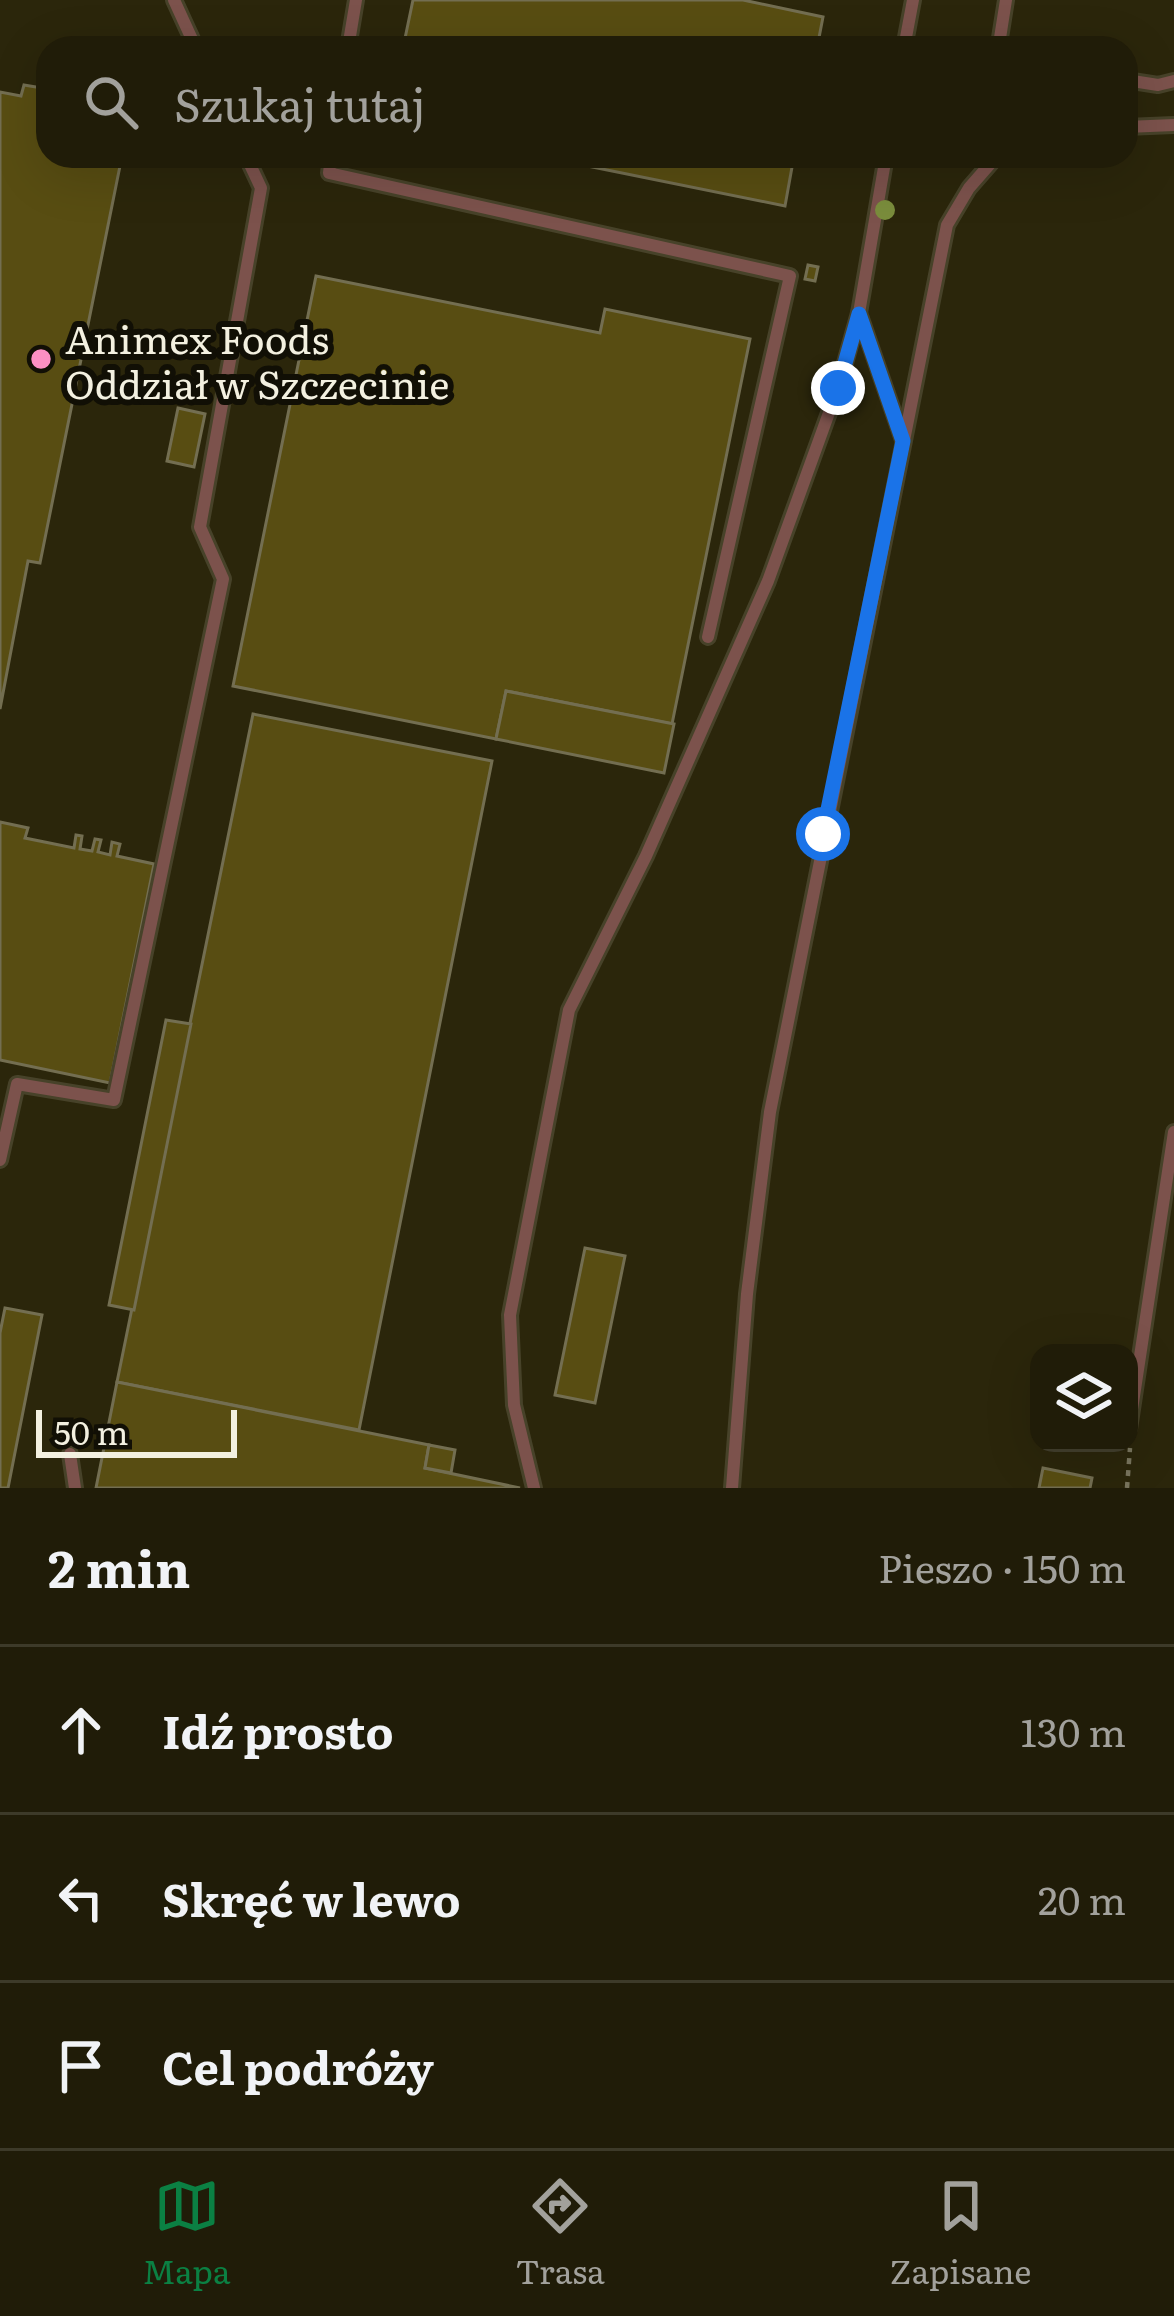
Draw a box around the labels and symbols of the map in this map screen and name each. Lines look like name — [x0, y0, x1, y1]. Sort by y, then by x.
place label: Animex Foods Oddział w Szczecinie — [65, 308, 450, 411]
marker: Animex Foods Oddział w Szczecinie — [28, 346, 54, 372]
route end — [811, 361, 865, 415]
route start — [796, 807, 850, 861]
scale bar — [36, 1404, 237, 1457]

